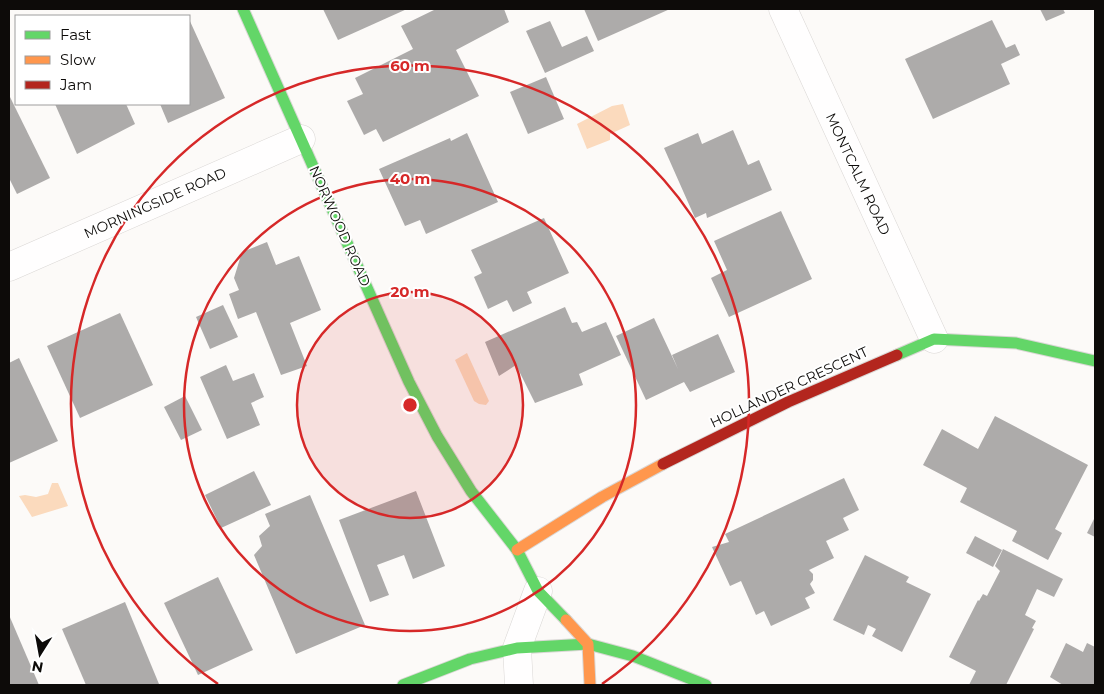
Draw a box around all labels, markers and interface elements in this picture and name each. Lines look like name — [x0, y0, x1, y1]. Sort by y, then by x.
legend — [15, 15, 190, 105]
text: Fast — [60, 25, 91, 44]
text: Slow — [60, 50, 96, 69]
text: 60 m — [390, 56, 430, 75]
text: Jam — [59, 75, 92, 94]
street label: MONTCALM ROAD — [822, 110, 894, 238]
street label: MORNINGSIDE ROAD — [81, 163, 229, 243]
street label: NORWOOD ROAD — [305, 163, 375, 289]
text: 40 m — [390, 169, 430, 188]
text: 20 m — [390, 282, 430, 301]
street label: HOLLANDER CRESCENT — [707, 342, 871, 432]
centre of rings — [401, 396, 419, 414]
north arrow — [15, 629, 65, 679]
text: N — [30, 657, 45, 677]

